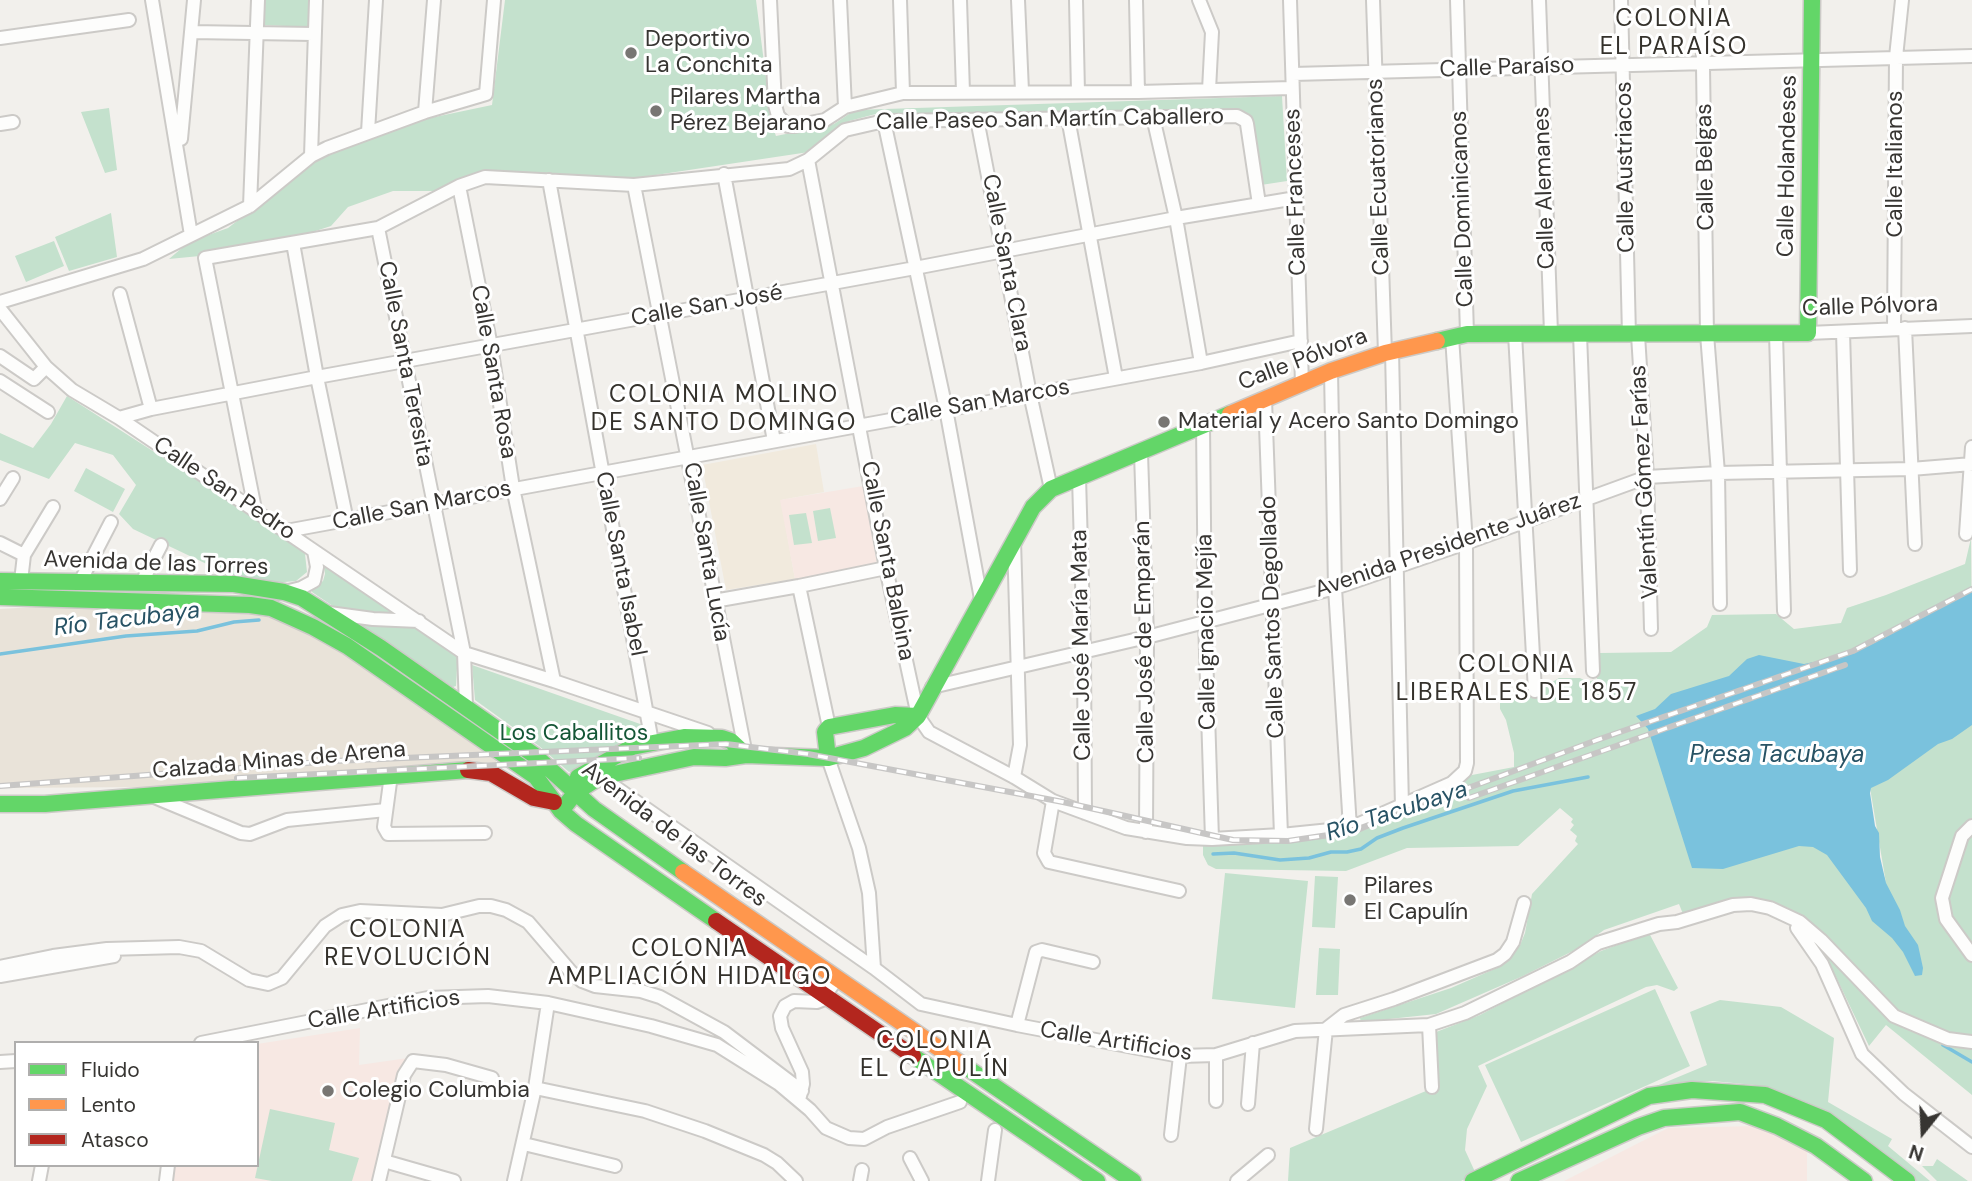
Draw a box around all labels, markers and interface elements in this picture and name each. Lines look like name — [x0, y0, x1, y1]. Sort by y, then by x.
district label: COLONIA EL PARAÍSO — [1601, 6, 1747, 62]
place label: Deportivo La Conchita — [645, 26, 773, 80]
marker: Deportivo La Conchita — [623, 45, 639, 61]
street label: Calle Paraíso — [1439, 52, 1575, 84]
street label: Calle Holandeses — [1773, 75, 1803, 257]
street label: Calle Ecuatorianos — [1362, 78, 1396, 276]
street label: Calle Austriacos — [1611, 81, 1641, 253]
place label: Pilares Martha Pérez Bejarano — [670, 84, 826, 138]
street label: Calle Italianos — [1882, 91, 1910, 237]
marker: Pilares Martha Pérez Bejarano — [648, 103, 664, 119]
street label: Calle Paseo San Martín Caballero — [876, 103, 1224, 137]
street label: Calle Belgas — [1691, 103, 1721, 231]
street label: Calle Alemanes — [1528, 106, 1562, 270]
street label: Calle Franceses — [1279, 108, 1313, 276]
street label: Calle Dominicanos — [1446, 110, 1480, 308]
street label: Calle Santa Clara — [975, 172, 1037, 354]
street label: Calle Santa Teresita — [372, 259, 438, 469]
street label: Calle San José — [629, 279, 785, 333]
street label: Calle Santa Rosa — [464, 283, 522, 461]
street label: Calle Pólvora — [1802, 291, 1938, 323]
street label: Calle Pólvora — [1235, 323, 1371, 397]
street label: Valentín Gómez Farías — [1625, 364, 1665, 600]
street label: Calle San Marcos — [888, 374, 1072, 432]
district label: COLONIA MOLINO DE SANTO DOMINGO — [593, 382, 855, 438]
place label: Material y Acero Santo Domingo — [1178, 408, 1519, 436]
marker: Material y Acero Santo Domingo — [1156, 414, 1172, 430]
street label: Calle San Pedro — [148, 431, 300, 547]
street label: Calle Santa Balbina — [854, 459, 920, 663]
street label: Calle Santa Lucía — [677, 460, 735, 644]
street label: Calle Santa Isabel — [589, 469, 651, 659]
street label: Calle San Marcos — [330, 475, 514, 537]
street label: Avenida Presidente Juárez — [1311, 487, 1585, 605]
street label: Calle Santos Degollado — [1255, 495, 1291, 739]
street label: Calle José de Emparán — [1129, 520, 1161, 764]
street label: Calle José María Mata — [1066, 529, 1098, 761]
street label: Calle Ignacio Mejía — [1191, 534, 1223, 730]
street label: Avenida de las Torres — [43, 546, 269, 582]
water label: Río Tacubaya — [52, 597, 202, 643]
district label: COLONIA LIBERALES DE 1857 — [1398, 652, 1636, 708]
park label: Los Caballitos — [500, 720, 648, 748]
street label: Calzada Minas de Arena — [151, 736, 407, 786]
water label: Presa Tacubaya — [1690, 742, 1864, 770]
street label: Avenida de las Torres — [576, 756, 772, 914]
water label: Río Tacubaya — [1323, 776, 1471, 848]
place label: Pilares El Capulín — [1364, 873, 1468, 927]
marker: Pilares El Capulín — [1342, 892, 1358, 908]
district label: COLONIA REVOLUCIÓN — [326, 917, 490, 973]
district label: COLONIA AMPLIACIÓN HIDALGO — [550, 936, 830, 992]
street label: Calle Artificios — [306, 984, 462, 1036]
street label: Calle Artificios — [1038, 1016, 1194, 1068]
district label: COLONIA EL CAPULÍN — [861, 1028, 1009, 1084]
legend — [14, 1041, 259, 1167]
text: Fluido — [81, 1056, 140, 1084]
place label: Colegio Columbia — [342, 1077, 530, 1105]
marker: Colegio Columbia — [320, 1083, 336, 1099]
text: Lento — [81, 1091, 136, 1119]
north arrow — [1888, 1097, 1958, 1167]
text: Atasco — [81, 1126, 149, 1154]
text: N — [1906, 1138, 1927, 1166]

